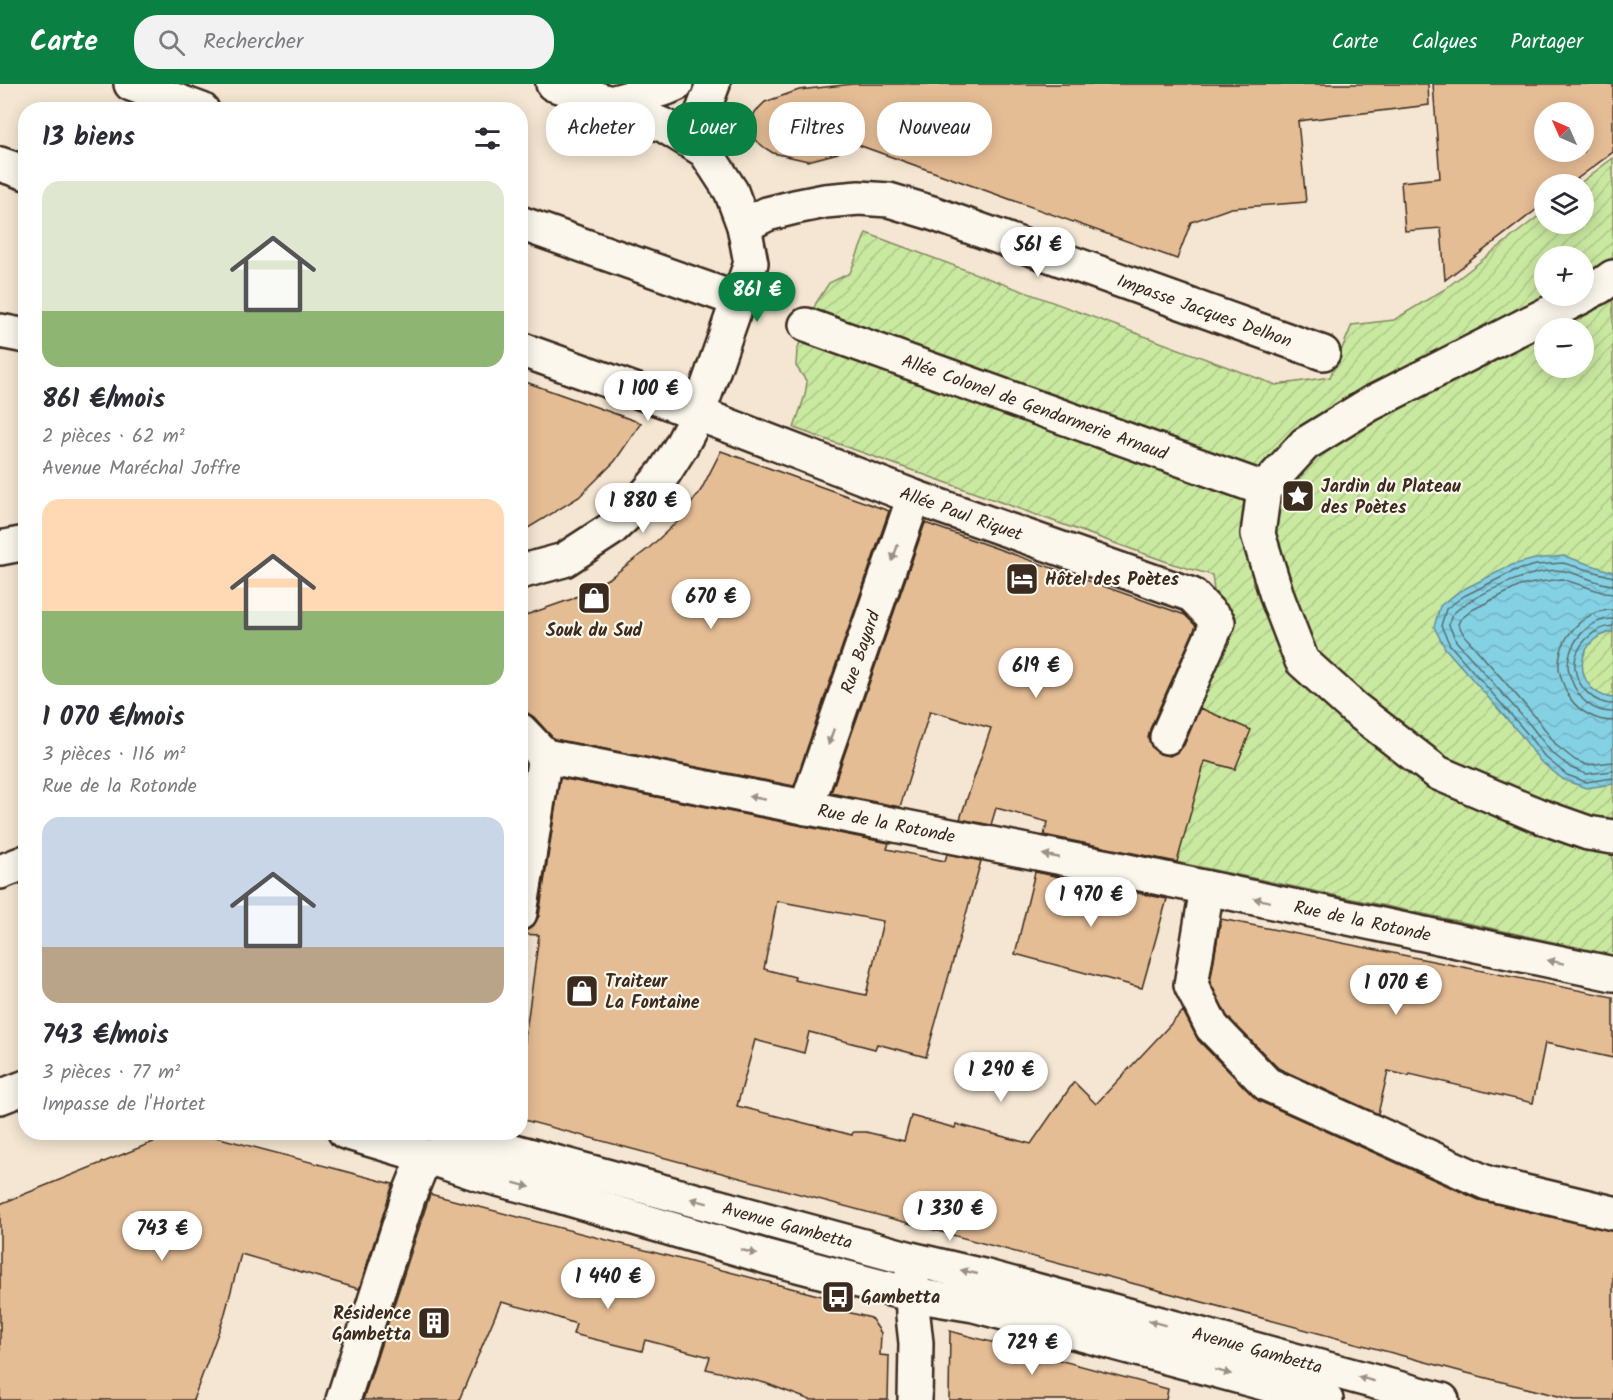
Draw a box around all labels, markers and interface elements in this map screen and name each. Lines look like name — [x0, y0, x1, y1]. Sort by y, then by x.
search box — [134, 15, 554, 69]
text: Carte — [30, 20, 98, 65]
text: Rechercher — [203, 25, 303, 60]
icon: search — [155, 26, 188, 59]
text: Carte — [1331, 26, 1378, 59]
text: Calques — [1411, 26, 1477, 59]
text: Partager — [1510, 26, 1583, 59]
chip: Acheter — [546, 102, 655, 156]
chip: Louer — [667, 102, 757, 156]
chip: Filtres — [769, 102, 865, 156]
chip: Nouveau — [877, 102, 992, 156]
north arrow — [1534, 102, 1594, 162]
map controls — [1534, 102, 1594, 378]
text: 13 biens — [42, 117, 135, 159]
icon: filters — [471, 122, 504, 155]
button: layers — [1534, 174, 1594, 234]
icon: home — [219, 220, 327, 328]
pin: 561 € — [996, 227, 1080, 278]
text: 561 € — [1014, 230, 1062, 262]
button: + — [1534, 246, 1594, 306]
street label: Impasse Jacques Delhon — [1112, 267, 1296, 357]
pin: 861 € — [715, 272, 799, 323]
text: 861 € — [732, 275, 782, 307]
button: − — [1534, 318, 1594, 378]
street label: Allée Colonel de Gendarmerie Arnaud — [897, 347, 1172, 470]
pin: 1 100 € — [593, 371, 703, 422]
text: 1 100 € — [618, 374, 678, 406]
text: 861 €/mois — [42, 379, 165, 421]
text: 2 pièces · 62 m² — [42, 421, 185, 453]
text: Avenue Maréchal Joffre — [42, 453, 240, 485]
place label: Jardin du Plateau des Poètes — [1321, 473, 1461, 523]
place icon: Jardin du Plateau des Poètes — [1280, 478, 1316, 514]
street label: Allée Paul Riquet — [895, 480, 1027, 550]
pin: 1 880 € — [588, 483, 698, 534]
text: 1 880 € — [609, 486, 677, 518]
icon: home — [219, 538, 327, 646]
one-way arrow — [890, 544, 900, 562]
hotel icon: Hôtel des Poètes — [1004, 561, 1040, 597]
place label: Hôtel des Poètes — [1045, 566, 1179, 595]
pin: 670 € — [669, 579, 753, 630]
shop icon: Souk du Sud — [576, 580, 612, 616]
text: 670 € — [686, 582, 736, 614]
street label: Rue Bayard — [834, 606, 890, 698]
place label: Souk du Sud — [546, 617, 643, 646]
pin: 619 € — [994, 648, 1078, 699]
text: 619 € — [1012, 651, 1060, 683]
text: 1 070 €/mois — [42, 697, 185, 739]
one-way arrow — [825, 728, 835, 746]
text: 3 pièces · 116 m² — [42, 739, 186, 771]
text: Rue de la Rotonde — [42, 771, 197, 803]
one-way arrow — [747, 793, 766, 802]
street label: Rue de la Rotonde — [815, 797, 957, 852]
one-way arrow — [1041, 851, 1060, 860]
icon: home — [219, 856, 327, 964]
pin: 1 970 € — [1036, 877, 1146, 928]
text: 1 970 € — [1059, 880, 1123, 912]
street label: Rue de la Rotonde — [1291, 894, 1433, 951]
one-way arrow — [1253, 895, 1272, 904]
one-way arrow — [1546, 957, 1565, 967]
pin: 1 070 € — [1341, 965, 1451, 1016]
place label: Traiteur La Fontaine — [605, 968, 700, 1018]
text: 1 070 € — [1364, 968, 1428, 1000]
shop icon: Traiteur La Fontaine — [564, 973, 600, 1009]
text: 743 €/mois — [42, 1015, 169, 1057]
pin: 1 290 € — [946, 1052, 1056, 1103]
text: 1 290 € — [968, 1055, 1034, 1087]
text: 3 pièces · 77 m² — [42, 1057, 180, 1089]
text: Impasse de l'Hortet — [42, 1089, 205, 1121]
one-way arrow — [513, 1181, 531, 1190]
pin: 1 330 € — [895, 1191, 1005, 1242]
text: 1 330 € — [917, 1194, 983, 1226]
street label: Avenue Gambetta — [719, 1195, 856, 1258]
one-way arrow — [690, 1196, 708, 1205]
pin: 743 € — [120, 1211, 204, 1262]
text: 743 € — [136, 1214, 188, 1246]
one-way arrow — [740, 1248, 758, 1257]
pin: 1 440 € — [553, 1259, 663, 1310]
text: 1 440 € — [575, 1262, 641, 1294]
one-way arrow — [960, 1267, 978, 1277]
bus stop icon: Gambetta — [820, 1279, 856, 1315]
place label: Gambetta — [861, 1284, 940, 1313]
place label: Résidence Gambetta — [332, 1300, 411, 1350]
building icon: Résidence Gambetta — [416, 1305, 452, 1341]
one-way arrow — [1148, 1317, 1166, 1327]
street label: Avenue Gambetta — [1188, 1320, 1325, 1383]
pin: 729 € — [990, 1325, 1074, 1376]
text: 729 € — [1006, 1328, 1058, 1360]
one-way arrow — [1214, 1368, 1232, 1378]
one-way arrow — [1356, 1374, 1374, 1383]

